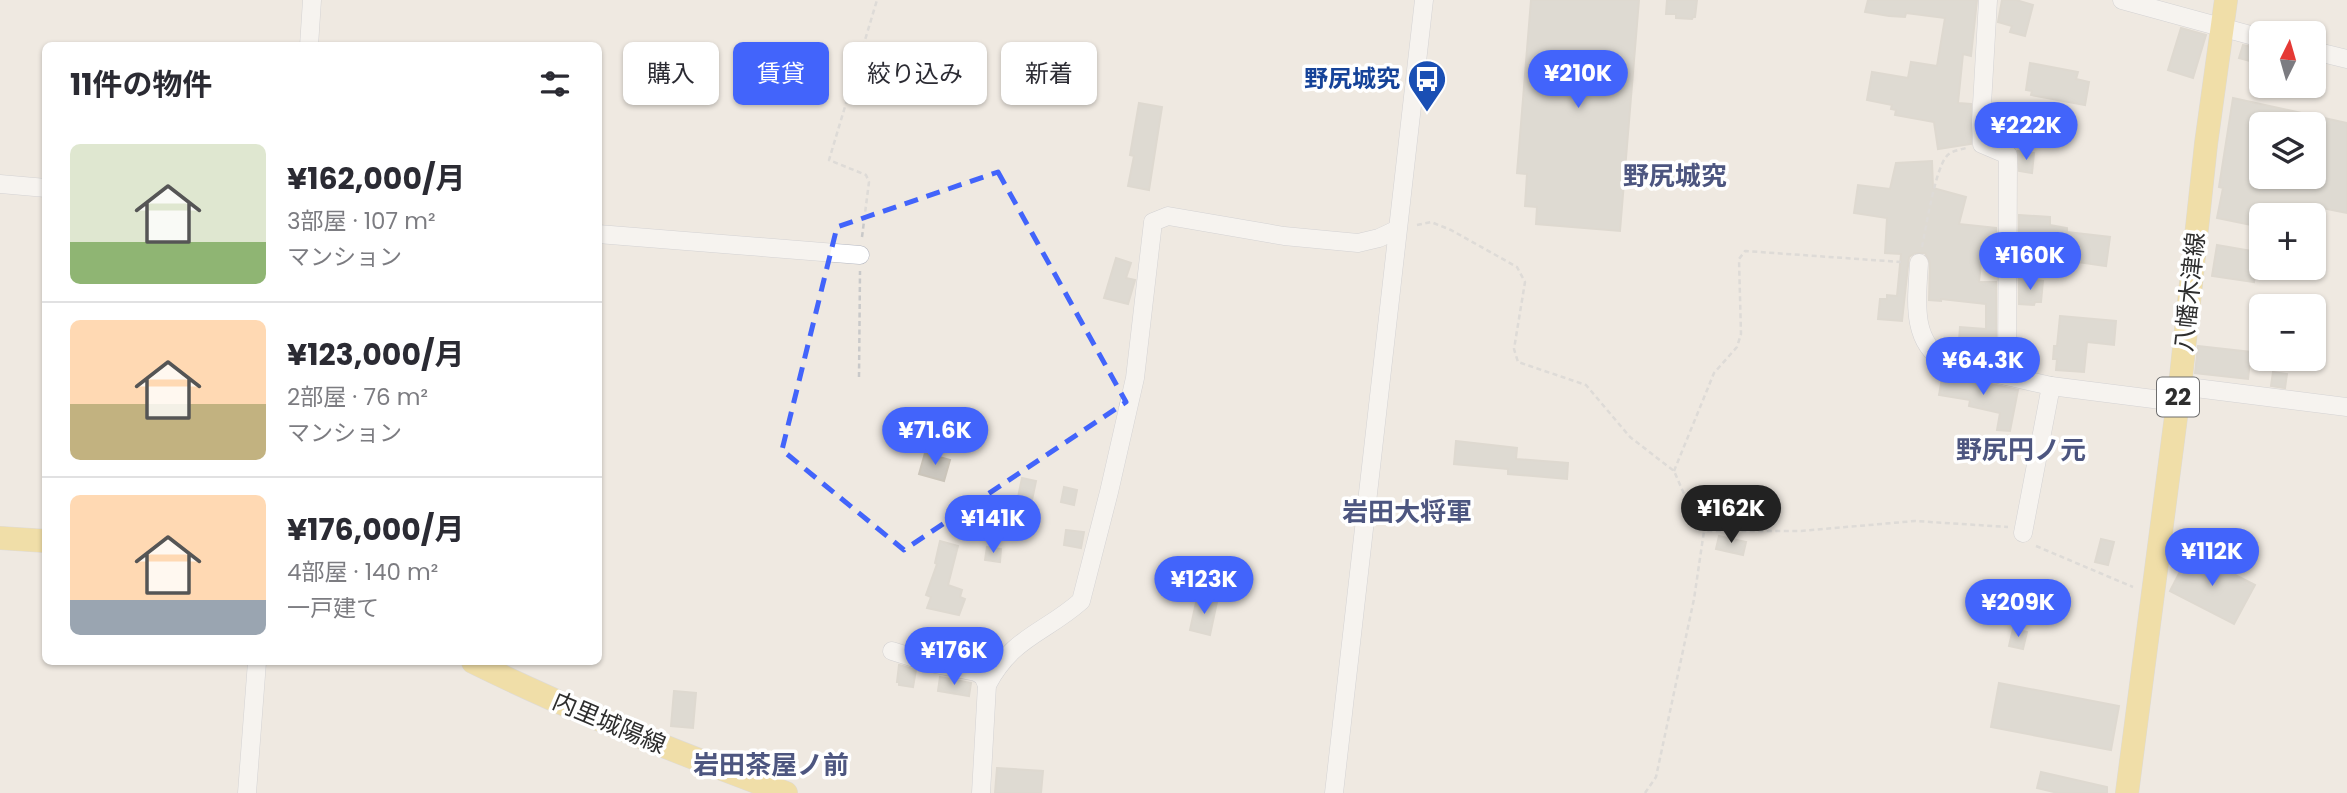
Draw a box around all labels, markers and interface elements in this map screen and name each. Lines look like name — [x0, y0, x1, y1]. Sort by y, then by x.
north arrow — [2249, 21, 2326, 98]
map controls — [2249, 21, 2326, 371]
chip: 購入 — [623, 42, 719, 105]
chip: 賃貸 — [733, 42, 829, 105]
chip: 絞り込み — [843, 42, 987, 105]
chip: 新着 — [1001, 42, 1097, 105]
pin: ¥210K — [1529, 50, 1627, 110]
text: ¥210K — [1544, 57, 1612, 89]
bus stop icon: 野尻城究 — [1406, 58, 1448, 113]
place label: 野尻城究 — [1304, 62, 1400, 95]
text: 11件の物件 — [70, 63, 213, 106]
icon: filters — [536, 65, 574, 103]
pin: ¥222K — [1977, 102, 2075, 162]
text: ¥222K — [1991, 109, 2061, 141]
button: layers — [2249, 112, 2326, 189]
text: ¥162,000/月 — [287, 157, 466, 200]
district label: 野尻城究 — [1623, 158, 1727, 194]
icon: home — [126, 172, 210, 256]
button: + — [2249, 203, 2326, 280]
text: 3部屋 · 107 m² — [287, 205, 436, 237]
street label: 八幡木津線 — [2167, 231, 2212, 353]
pin: ¥160K — [1981, 232, 2079, 292]
text: ¥160K — [1995, 239, 2065, 271]
text: マンション — [287, 241, 402, 273]
button: − — [2249, 294, 2326, 371]
text: ¥123,000/月 — [287, 333, 465, 376]
pin: ¥64.3K — [1926, 338, 2040, 397]
text: ¥64.3K — [1942, 344, 2024, 376]
icon: home — [126, 348, 210, 432]
road number: 22 — [2157, 378, 2199, 416]
text: 2部屋 · 76 m² — [287, 381, 428, 413]
pin: ¥71.6K — [878, 407, 992, 467]
text: ¥71.6K — [898, 414, 972, 446]
text: マンション — [287, 417, 402, 449]
district label: 野尻円ノ元 — [1956, 432, 2086, 468]
pin: ¥162K — [1682, 486, 1780, 545]
text: ¥162K — [1697, 492, 1765, 524]
district label: 岩田大将軍 — [1342, 494, 1472, 530]
pin: ¥141K — [944, 496, 1042, 555]
text: ¥141K — [961, 502, 1025, 534]
text: ¥176,000/月 — [287, 508, 464, 551]
icon: home — [126, 523, 210, 607]
pin: ¥112K — [2163, 528, 2261, 588]
text: ¥112K — [2181, 535, 2243, 567]
text: 4部屋 · 140 m² — [287, 556, 438, 588]
pin: ¥123K — [1155, 556, 1253, 616]
text: ¥123K — [1170, 563, 1238, 595]
pin: ¥209K — [1969, 580, 2067, 639]
text: ¥209K — [1981, 586, 2055, 618]
text: 一戸建て — [287, 592, 379, 624]
pin: ¥176K — [905, 628, 1003, 687]
text: ¥176K — [920, 634, 988, 666]
street label: 内里城陽線 — [548, 684, 671, 761]
district label: 岩田茶屋ノ前 — [693, 747, 849, 783]

